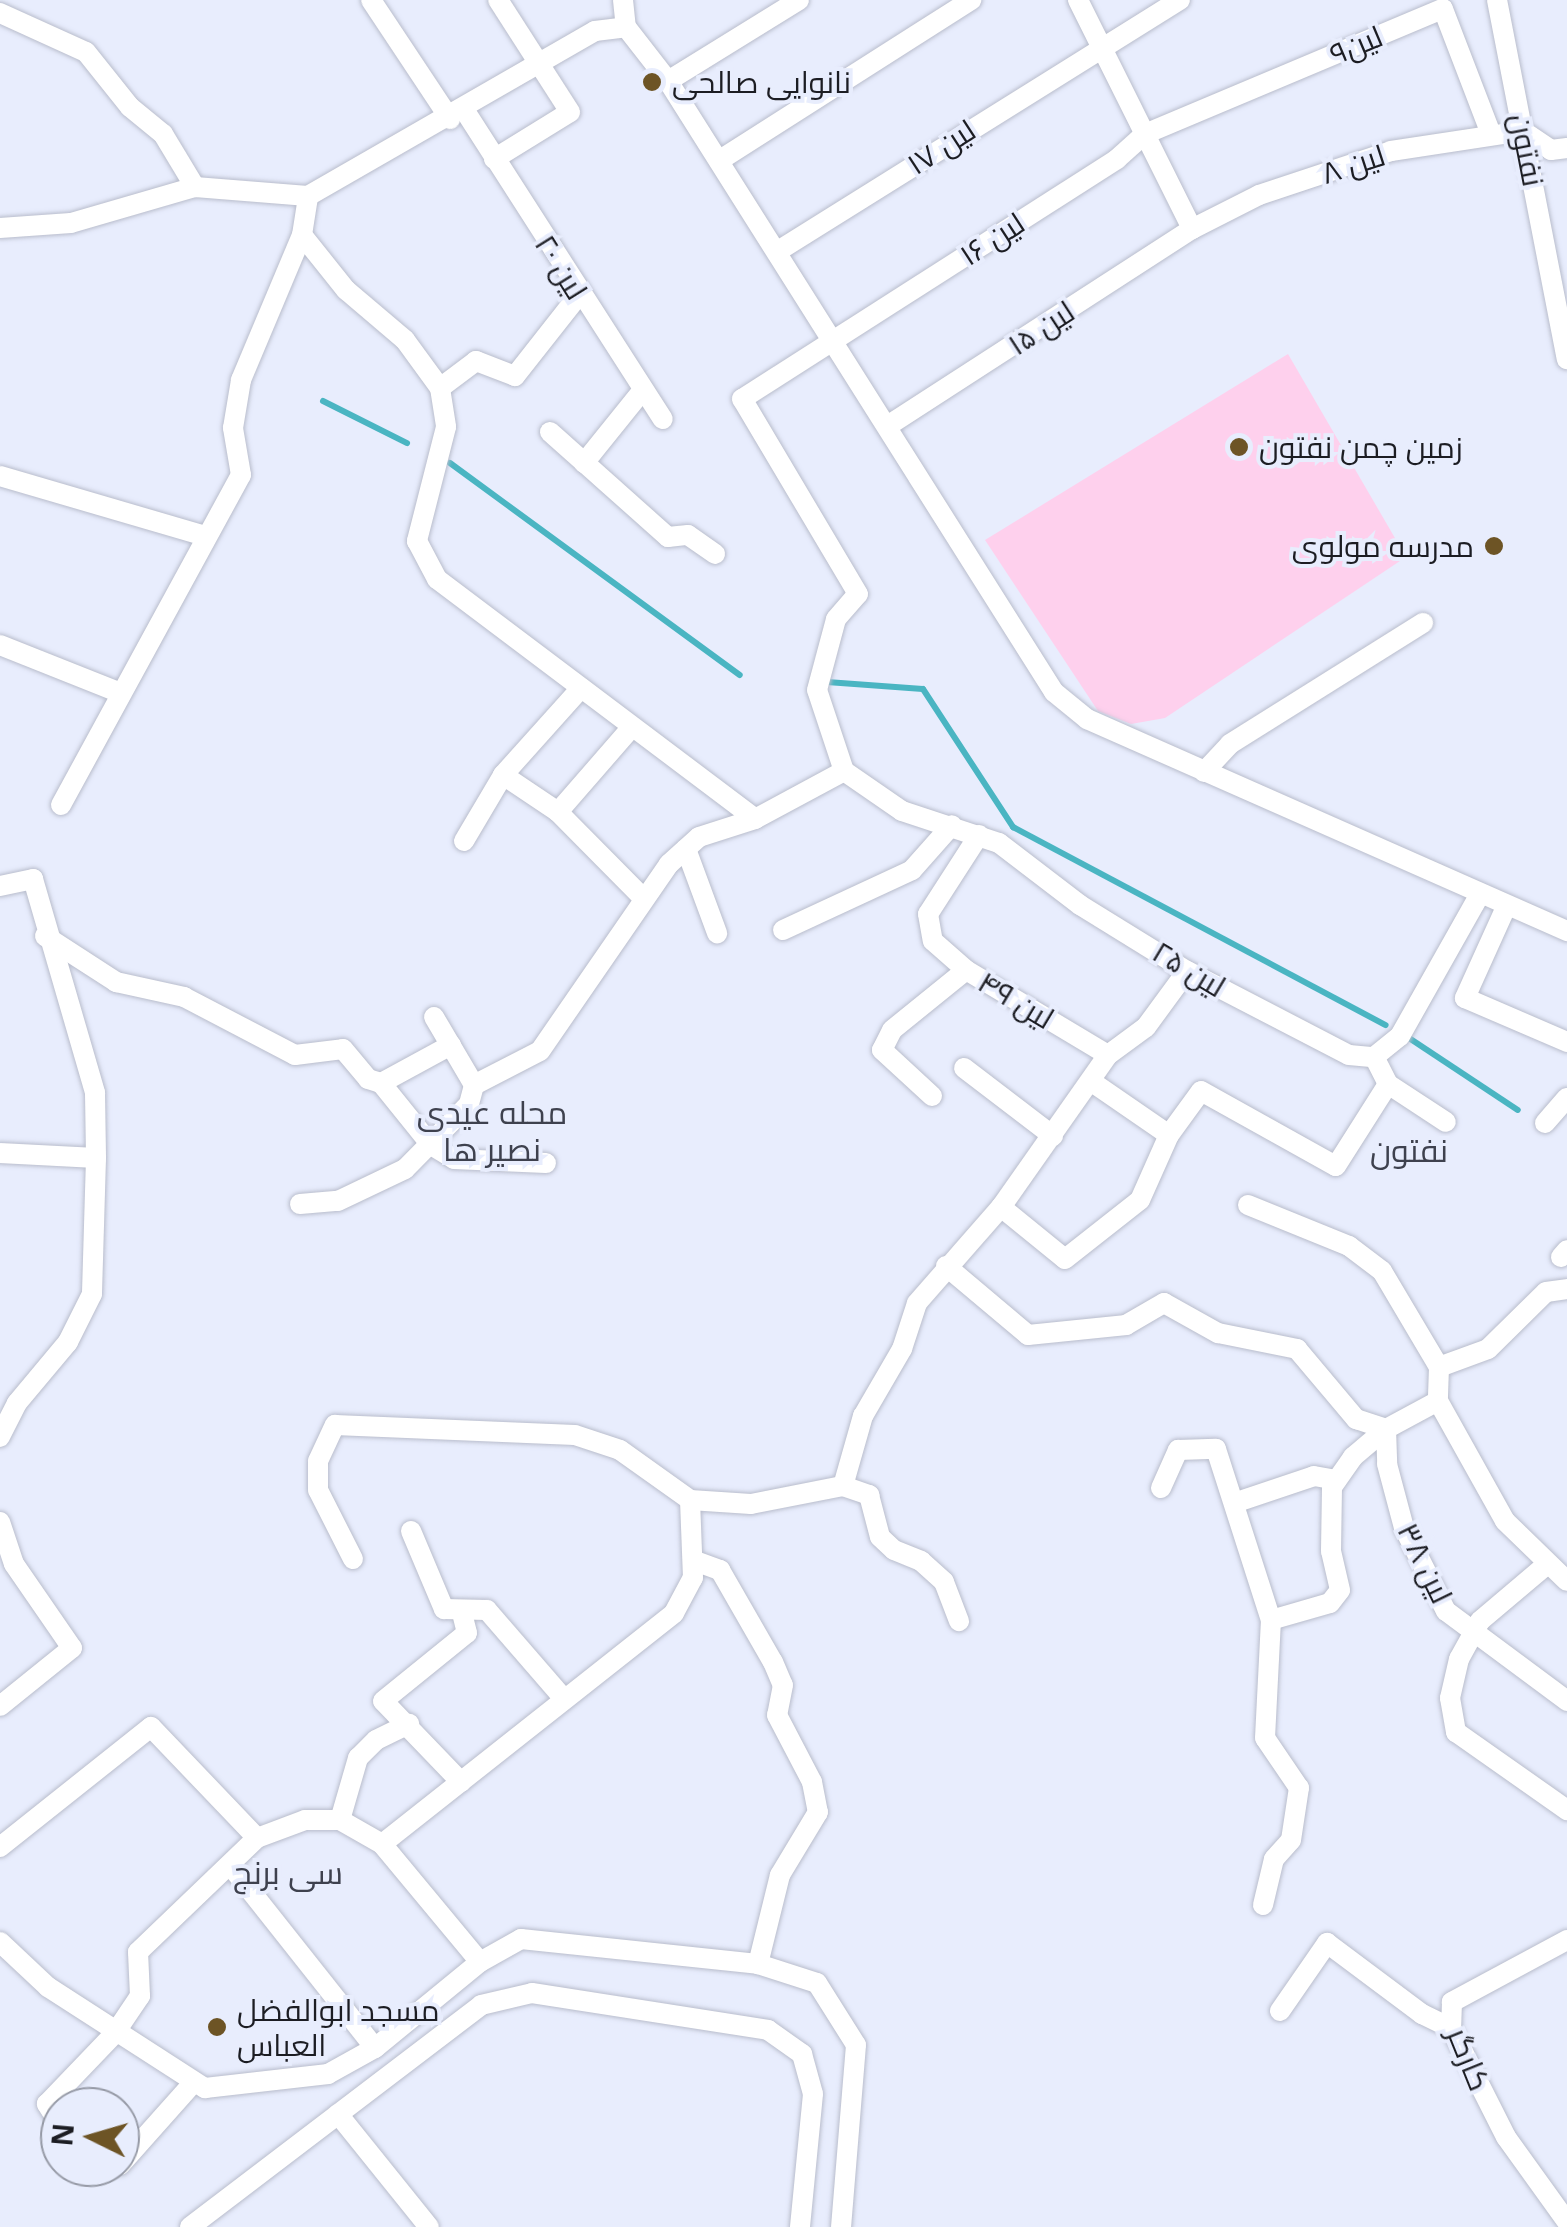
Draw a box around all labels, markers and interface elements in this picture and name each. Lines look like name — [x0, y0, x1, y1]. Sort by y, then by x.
street label: لین۹ — [1324, 18, 1388, 72]
place label: نانوایی صالحی — [672, 64, 851, 100]
marker: نانوایی صالحی — [641, 71, 663, 93]
street label: نفتون — [1502, 111, 1552, 189]
street label: لین ۱۷ — [900, 112, 982, 182]
street label: لین ۸ — [1317, 137, 1389, 191]
street label: لین ۱۶ — [953, 205, 1031, 273]
street label: لین ۲۰ — [527, 228, 595, 306]
street label: لین ۱۵ — [1001, 293, 1081, 363]
place label: زمین چمن نفتون — [1259, 429, 1463, 465]
marker: زمین چمن نفتون — [1228, 436, 1250, 458]
place label: مدرسه مولوی — [1292, 528, 1474, 564]
marker: مدرسه مولوی — [1483, 535, 1505, 557]
street label: لین ۲۵ — [1146, 933, 1232, 1005]
street label: لین ۴۹ — [972, 964, 1060, 1036]
district label: محله عیدی نصیر ها — [417, 1094, 567, 1169]
district label: نفتون — [1370, 1131, 1448, 1169]
street label: لین ۳۸ — [1390, 1517, 1460, 1609]
district label: سی برنج — [233, 1853, 343, 1891]
place label: مسجد ابوالفضل العباس — [237, 1992, 439, 2062]
marker: مسجد ابوالفضل العباس — [206, 2016, 228, 2038]
street label: کارگر — [1440, 2022, 1498, 2096]
north arrow — [40, 2087, 140, 2187]
text: N — [42, 2122, 82, 2148]

